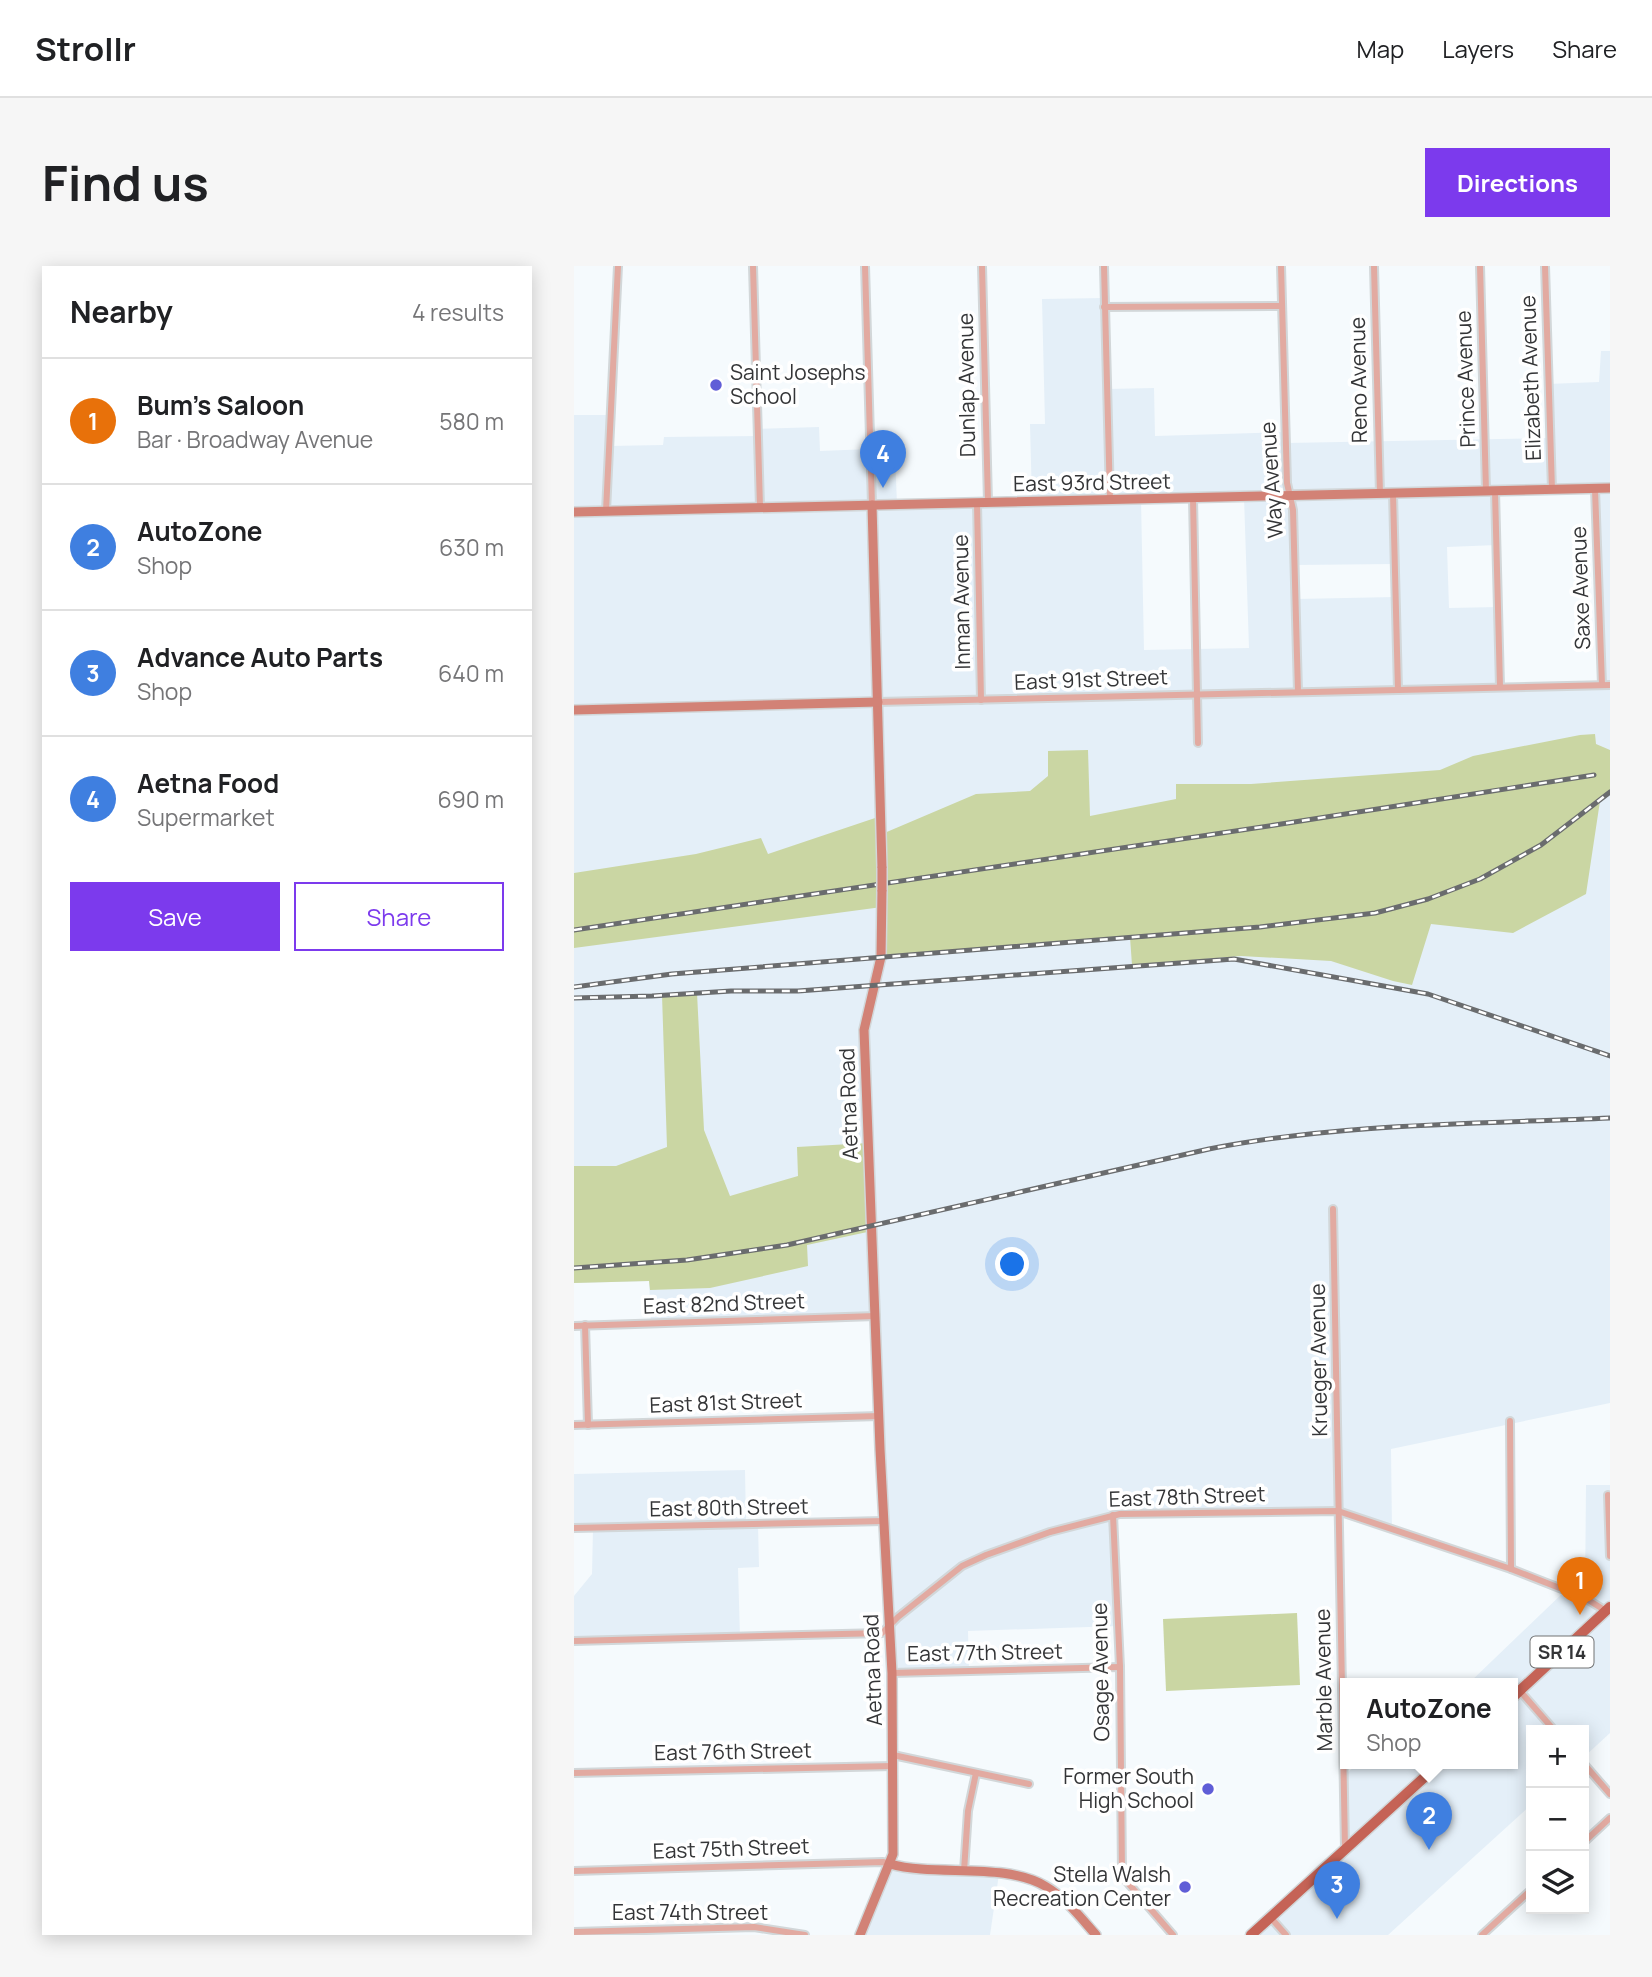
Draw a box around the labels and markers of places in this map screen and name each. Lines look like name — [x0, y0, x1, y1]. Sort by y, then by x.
place label: Saint Josephs School — [730, 358, 866, 410]
marker: Saint Josephs School — [708, 377, 724, 393]
pin: 4 — [860, 430, 906, 488]
pin: 1 — [1557, 1557, 1603, 1615]
place label: Former South High School — [1063, 1762, 1194, 1814]
marker: Former South High School — [1200, 1781, 1216, 1797]
pin: 2 — [1406, 1792, 1452, 1850]
place label: Stella Walsh Recreation Center — [993, 1860, 1171, 1912]
pin: 3 — [1314, 1861, 1360, 1919]
marker: Stella Walsh Recreation Center — [1177, 1879, 1193, 1895]

